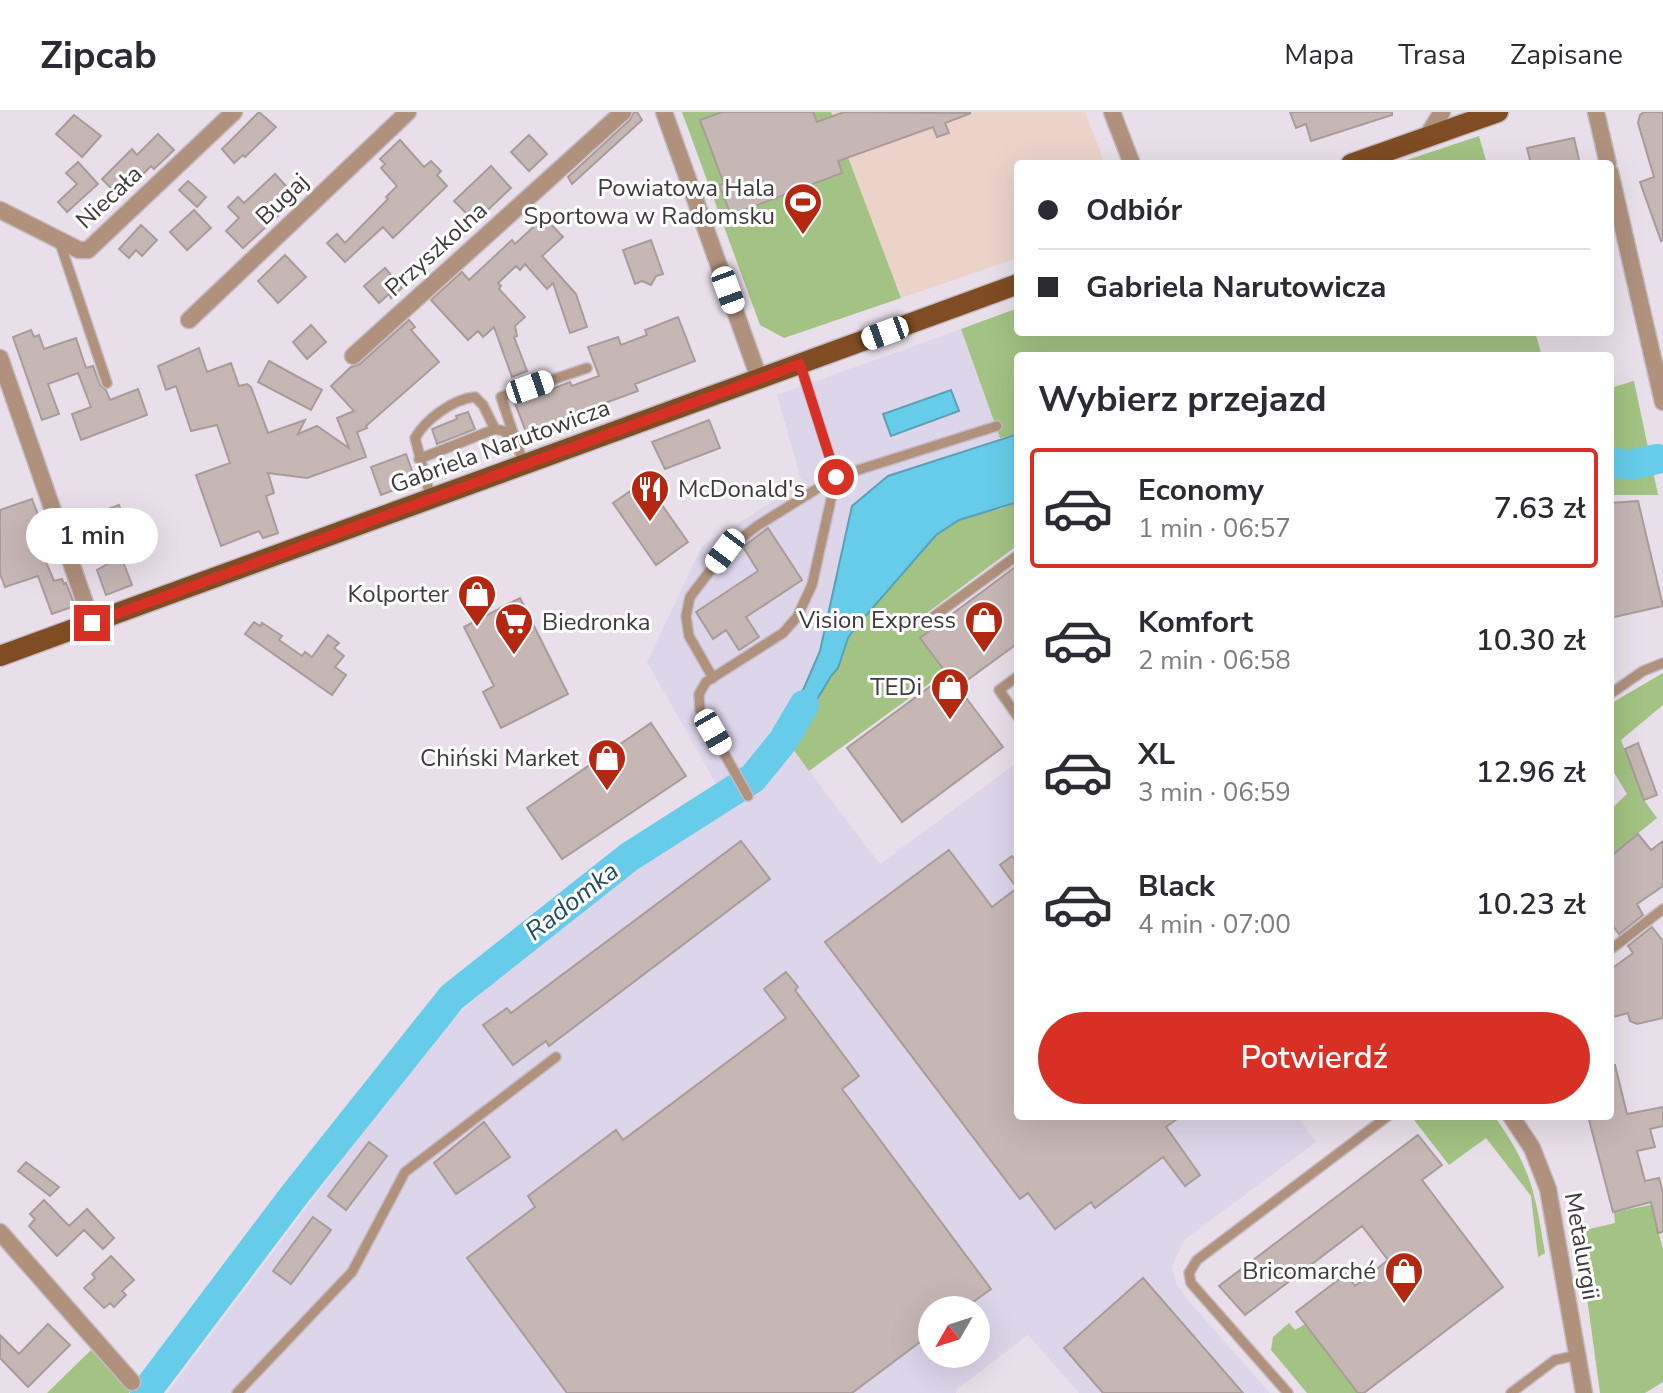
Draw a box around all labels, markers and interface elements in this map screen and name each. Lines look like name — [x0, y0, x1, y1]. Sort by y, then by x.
text: Zipcab — [40, 30, 157, 81]
text: Mapa — [1284, 36, 1354, 74]
text: Trasa — [1398, 36, 1466, 74]
text: Zapisane — [1510, 36, 1623, 74]
street label: Niecała — [69, 158, 149, 236]
street label: Bugaj — [249, 166, 315, 232]
place label: Powiatowa Hala Sportowa w Radomsku — [523, 172, 775, 232]
sports icon: Powiatowa Hala Sportowa w Radomsku — [782, 181, 824, 236]
text: Odbiór — [1086, 190, 1182, 231]
street label: Przyszkolna — [378, 194, 494, 304]
car — [709, 263, 747, 317]
text: Gabriela Narutowicza — [1086, 267, 1386, 308]
car — [858, 314, 912, 352]
car — [503, 368, 557, 406]
text: Wybierz przejazd — [1038, 375, 1327, 424]
street label: Gabriela Narutowicza — [386, 391, 614, 501]
route start — [818, 459, 854, 495]
restaurant icon: McDonald's — [629, 468, 671, 523]
text: Economy — [1138, 470, 1264, 511]
icon: car — [1042, 472, 1114, 544]
place label: McDonald's — [678, 473, 805, 505]
text: 7.63 zł — [1494, 488, 1586, 529]
callout: 1 min — [26, 507, 158, 563]
text: 1 min · 06:57 — [1138, 511, 1291, 546]
text: 1 min — [59, 518, 125, 553]
car — [701, 525, 749, 577]
shop icon: Kolporter — [456, 573, 498, 628]
place label: Kolporter — [348, 578, 449, 610]
shop icon: Vision Express — [963, 599, 1005, 654]
supermarket icon: Biedronka — [493, 601, 535, 656]
text: Komfort — [1138, 602, 1253, 643]
place label: Vision Express — [798, 604, 956, 636]
icon: car — [1042, 604, 1114, 676]
route end — [74, 605, 110, 641]
place label: Biedronka — [542, 606, 651, 638]
text: 10.30 zł — [1476, 620, 1586, 661]
text: 2 min · 06:58 — [1138, 643, 1291, 678]
shop icon: TEDi — [929, 666, 971, 721]
place label: TEDi — [870, 671, 922, 703]
car — [691, 705, 735, 759]
text: XL — [1138, 734, 1175, 775]
icon: car — [1042, 736, 1114, 808]
shop icon: Chiński Market — [586, 737, 628, 792]
place label: Chiński Market — [420, 742, 580, 774]
text: 12.96 zł — [1476, 752, 1586, 793]
text: 3 min · 06:59 — [1138, 775, 1291, 810]
water label: Radomka — [518, 853, 626, 949]
text: Black — [1138, 866, 1215, 907]
icon: car — [1042, 868, 1114, 940]
text: 10.23 zł — [1476, 884, 1586, 925]
text: 4 min · 07:00 — [1138, 907, 1291, 942]
button: Potwierdź — [1038, 1012, 1590, 1104]
street label: Metalurgii — [1557, 1190, 1607, 1302]
shop icon: Bricomarché — [1383, 1250, 1425, 1305]
place label: Bricomarché — [1242, 1255, 1376, 1287]
north arrow — [918, 1296, 990, 1368]
map controls — [918, 1296, 990, 1368]

